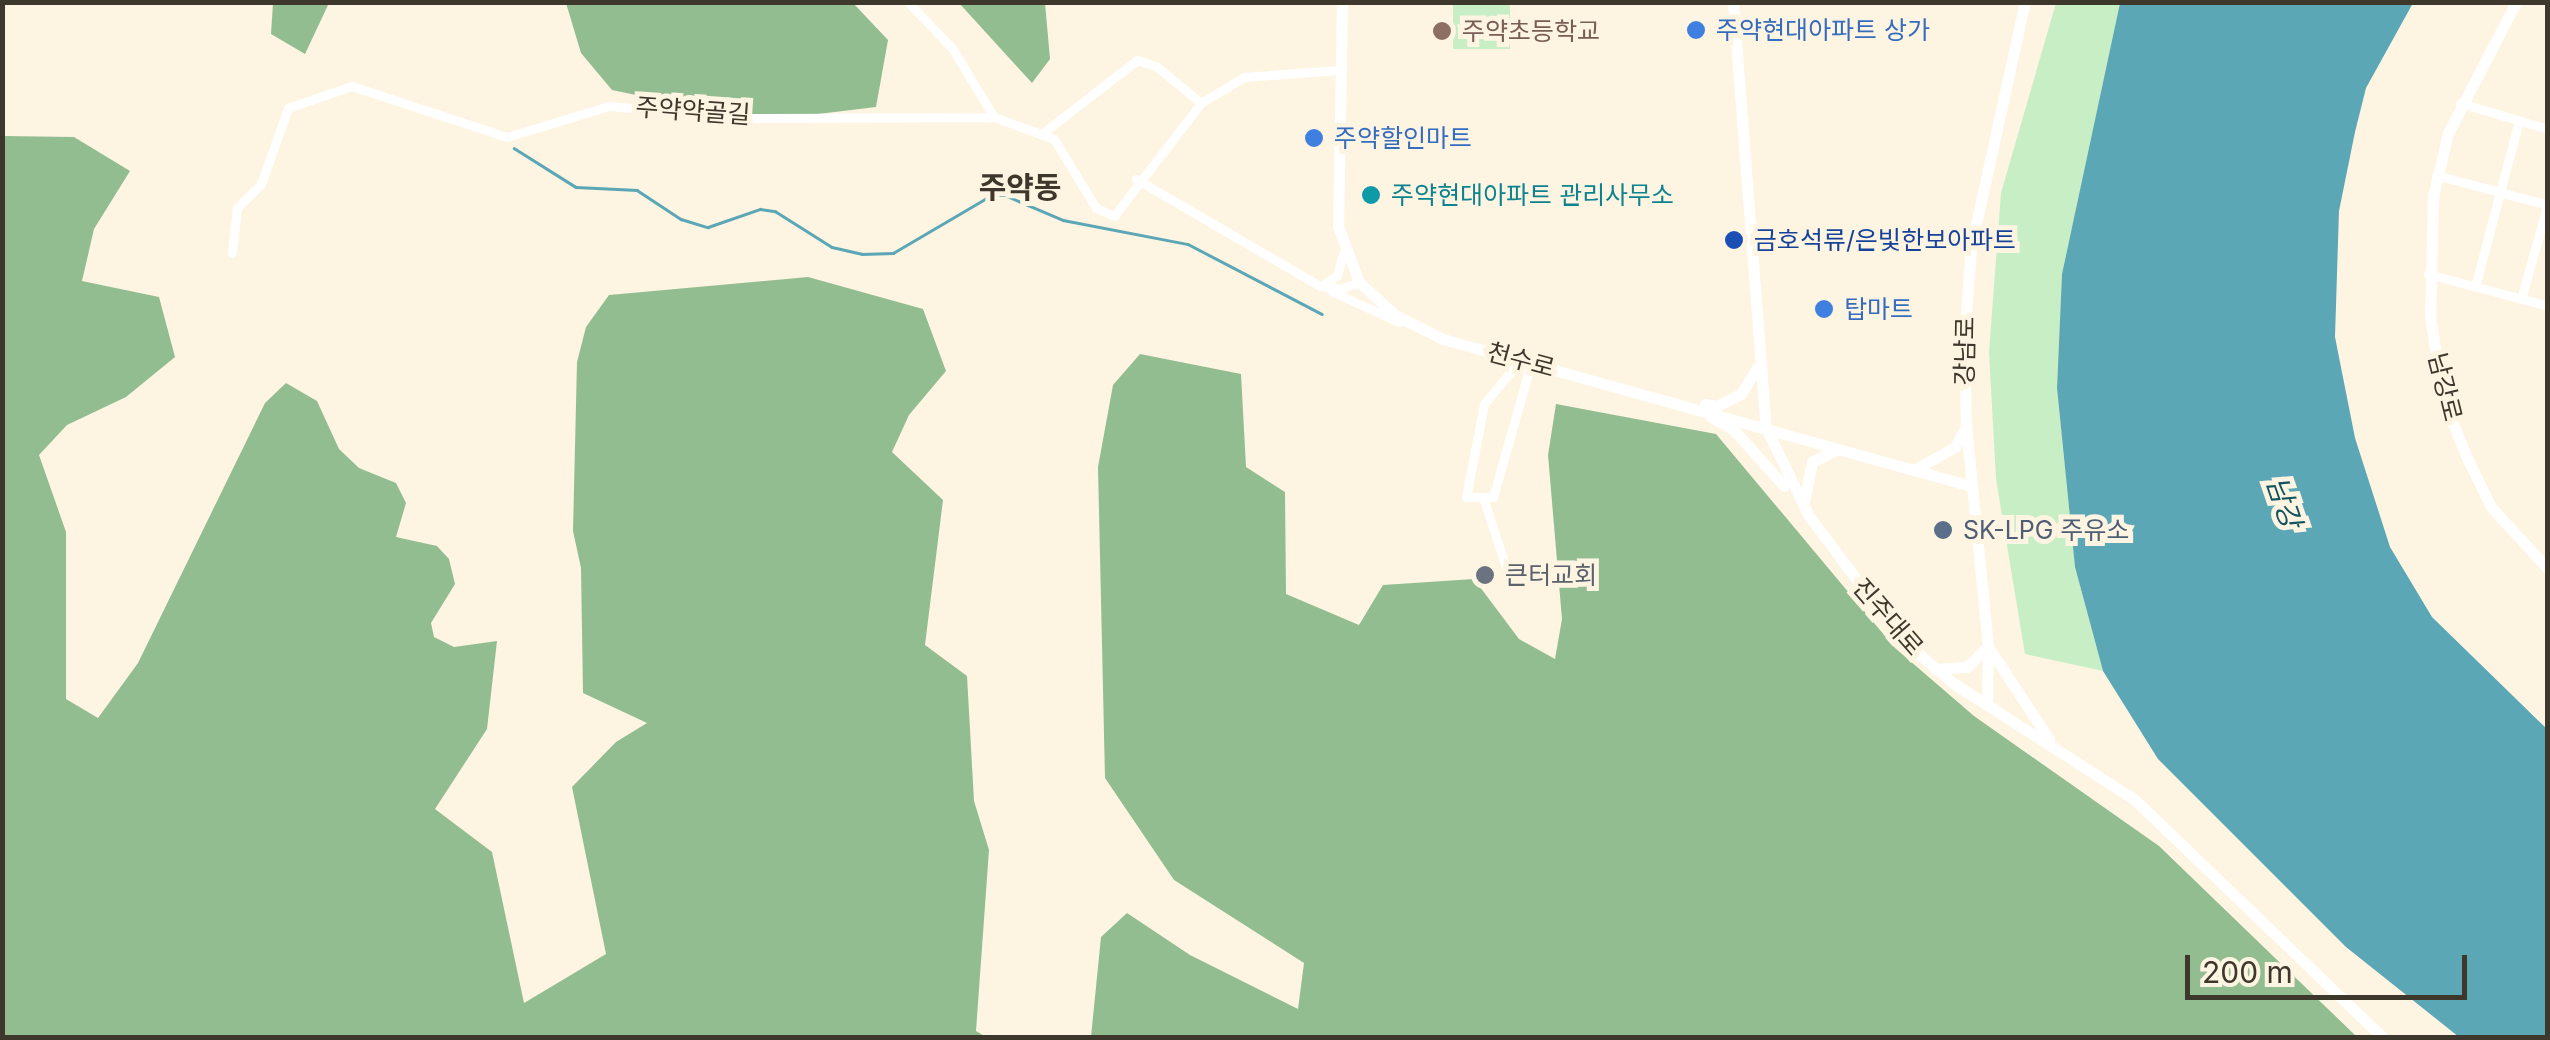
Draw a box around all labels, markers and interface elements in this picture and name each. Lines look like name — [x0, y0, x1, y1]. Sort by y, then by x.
place label: 주약현대아파트 상가 — [1716, 15, 1930, 45]
place label: 주약초등학교 — [1462, 16, 1600, 46]
marker: 주약현대아파트 상가 — [1685, 19, 1707, 41]
marker: 주약초등학교 — [1431, 20, 1453, 42]
street label: 주약약골길 — [635, 92, 751, 130]
place label: 주약할인마트 — [1334, 123, 1472, 153]
marker: 주약할인마트 — [1303, 127, 1325, 149]
district label: 주약동 — [979, 169, 1061, 205]
place label: 주약현대아파트 관리사무소 — [1391, 180, 1674, 210]
marker: 주약현대아파트 관리사무소 — [1360, 184, 1382, 206]
place label: 금호석류/은빛한보아파트 — [1754, 225, 2016, 255]
marker: 금호석류/은빛한보아파트 — [1723, 229, 1745, 251]
place label: 탑마트 — [1844, 294, 1913, 324]
marker: 탑마트 — [1813, 298, 1835, 320]
street label: 강남로 — [1949, 316, 1981, 386]
street label: 천수로 — [1484, 337, 1558, 383]
street label: 남강로 — [2422, 350, 2468, 424]
water label: 남강 — [2260, 472, 2308, 532]
place label: SK-LPG 주유소 — [1963, 515, 2129, 545]
marker: SK-LPG 주유소 — [1932, 519, 1954, 541]
place label: 큰터교회 — [1505, 560, 1597, 590]
marker: 큰터교회 — [1474, 564, 1496, 586]
street label: 진주대로 — [1847, 572, 1929, 662]
scale bar — [2190, 935, 2472, 997]
text: 200 m — [2202, 954, 2293, 990]

